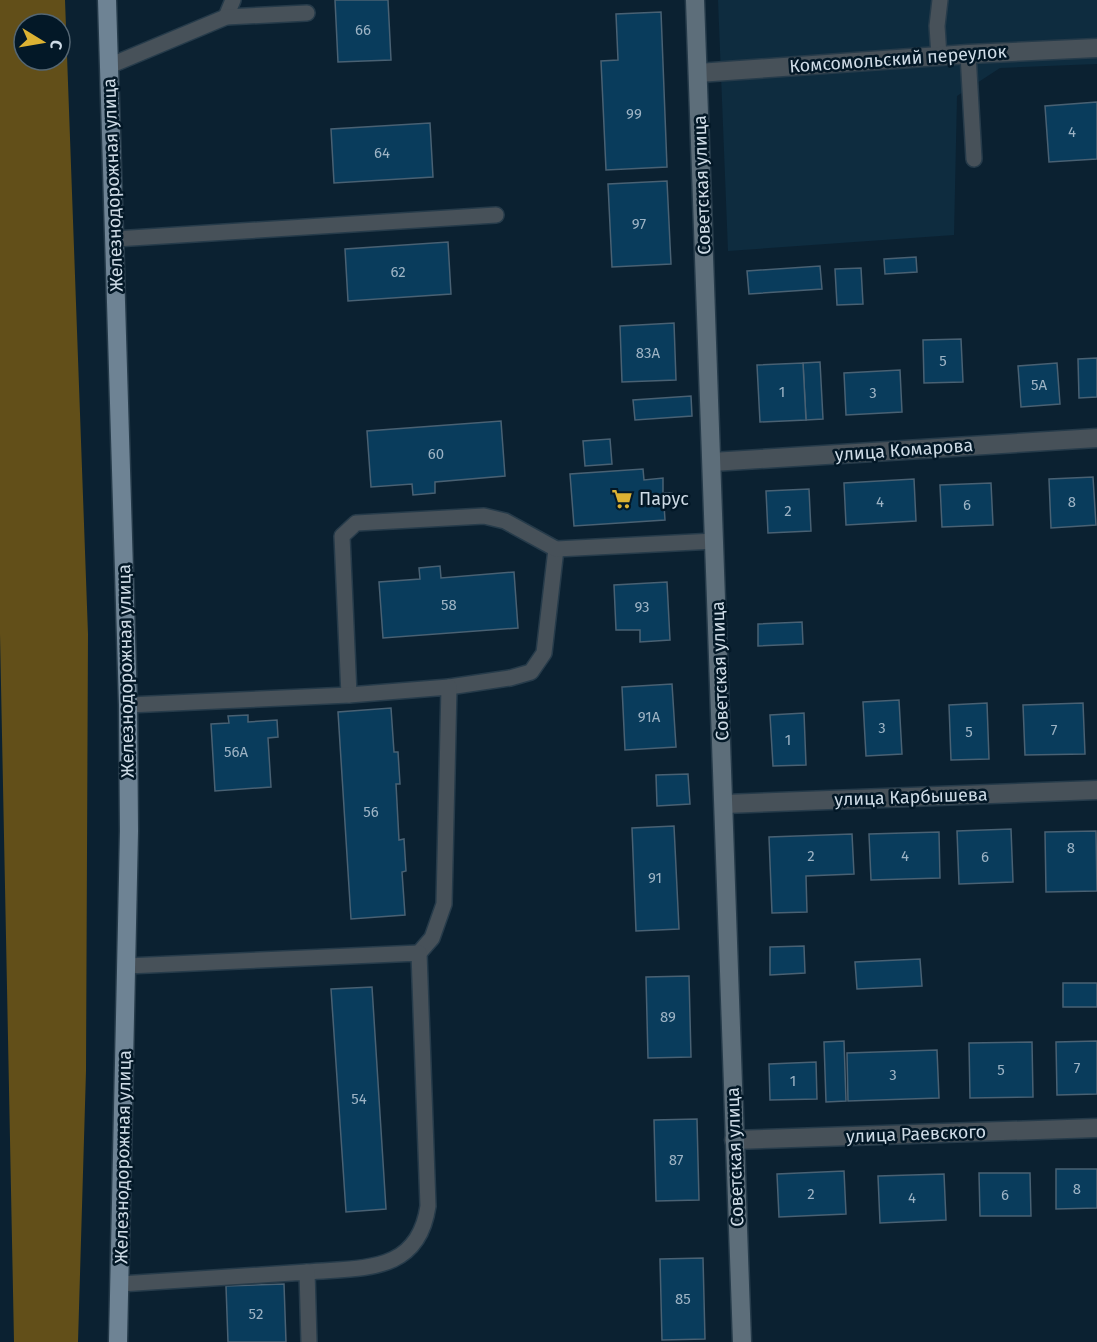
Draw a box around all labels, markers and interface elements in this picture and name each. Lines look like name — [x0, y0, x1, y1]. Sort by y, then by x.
north arrow — [12, 12, 72, 72]
house number: 66 — [355, 21, 371, 39]
text: С — [46, 38, 66, 52]
street label: Комсомольский переулок — [789, 40, 1008, 78]
street label: Железнодорожная улица — [98, 78, 128, 292]
house number: 99 — [626, 105, 642, 123]
street label: Советская улица — [689, 115, 715, 255]
house number: 4 — [1068, 123, 1076, 141]
house number: 64 — [374, 144, 390, 162]
house number: 97 — [632, 215, 646, 233]
house number: 62 — [390, 263, 406, 281]
house number: 83А — [636, 344, 661, 362]
house number: 5 — [939, 352, 947, 370]
house number: 5А — [1031, 376, 1047, 394]
house number: 1 — [779, 383, 785, 401]
house number: 3 — [869, 384, 877, 402]
street label: улица Комарова — [834, 434, 974, 466]
house number: 60 — [428, 445, 444, 463]
supermarket icon: Парус — [610, 487, 634, 511]
place label: Парус — [639, 488, 689, 510]
house number: 4 — [876, 493, 884, 511]
house number: 8 — [1068, 493, 1076, 511]
house number: 6 — [963, 496, 971, 514]
house number: 2 — [784, 502, 792, 520]
street label: Железнодорожная улица — [113, 564, 139, 778]
house number: 58 — [441, 596, 457, 614]
house number: 93 — [634, 598, 650, 616]
street label: Советская улица — [707, 601, 733, 741]
house number: 91А — [638, 708, 661, 726]
house number: 3 — [878, 719, 886, 737]
house number: 7 — [1051, 721, 1058, 739]
house number: 5 — [965, 723, 973, 741]
house number: 1 — [785, 731, 791, 749]
house number: 56А — [224, 743, 248, 761]
street label: улица Карбышева — [834, 783, 988, 811]
house number: 56 — [363, 803, 379, 821]
house number: 8 — [1067, 839, 1075, 857]
house number: 2 — [807, 847, 815, 865]
house number: 4 — [901, 847, 909, 865]
house number: 6 — [981, 848, 989, 866]
house number: 91 — [648, 869, 662, 887]
house number: 89 — [660, 1008, 676, 1026]
street label: Железнодорожная улица — [110, 1050, 136, 1264]
house number: 7 — [1074, 1059, 1081, 1077]
house number: 5 — [997, 1061, 1005, 1079]
house number: 3 — [889, 1066, 897, 1084]
house number: 1 — [790, 1072, 796, 1090]
street label: Советская улица — [722, 1087, 748, 1227]
house number: 54 — [351, 1090, 367, 1108]
street label: улица Раевского — [846, 1121, 986, 1147]
house number: 87 — [669, 1151, 684, 1169]
house number: 8 — [1073, 1180, 1081, 1198]
house number: 2 — [807, 1185, 815, 1203]
house number: 6 — [1001, 1186, 1009, 1204]
house number: 4 — [908, 1189, 916, 1207]
house number: 85 — [675, 1290, 691, 1308]
house number: 52 — [249, 1305, 263, 1323]

